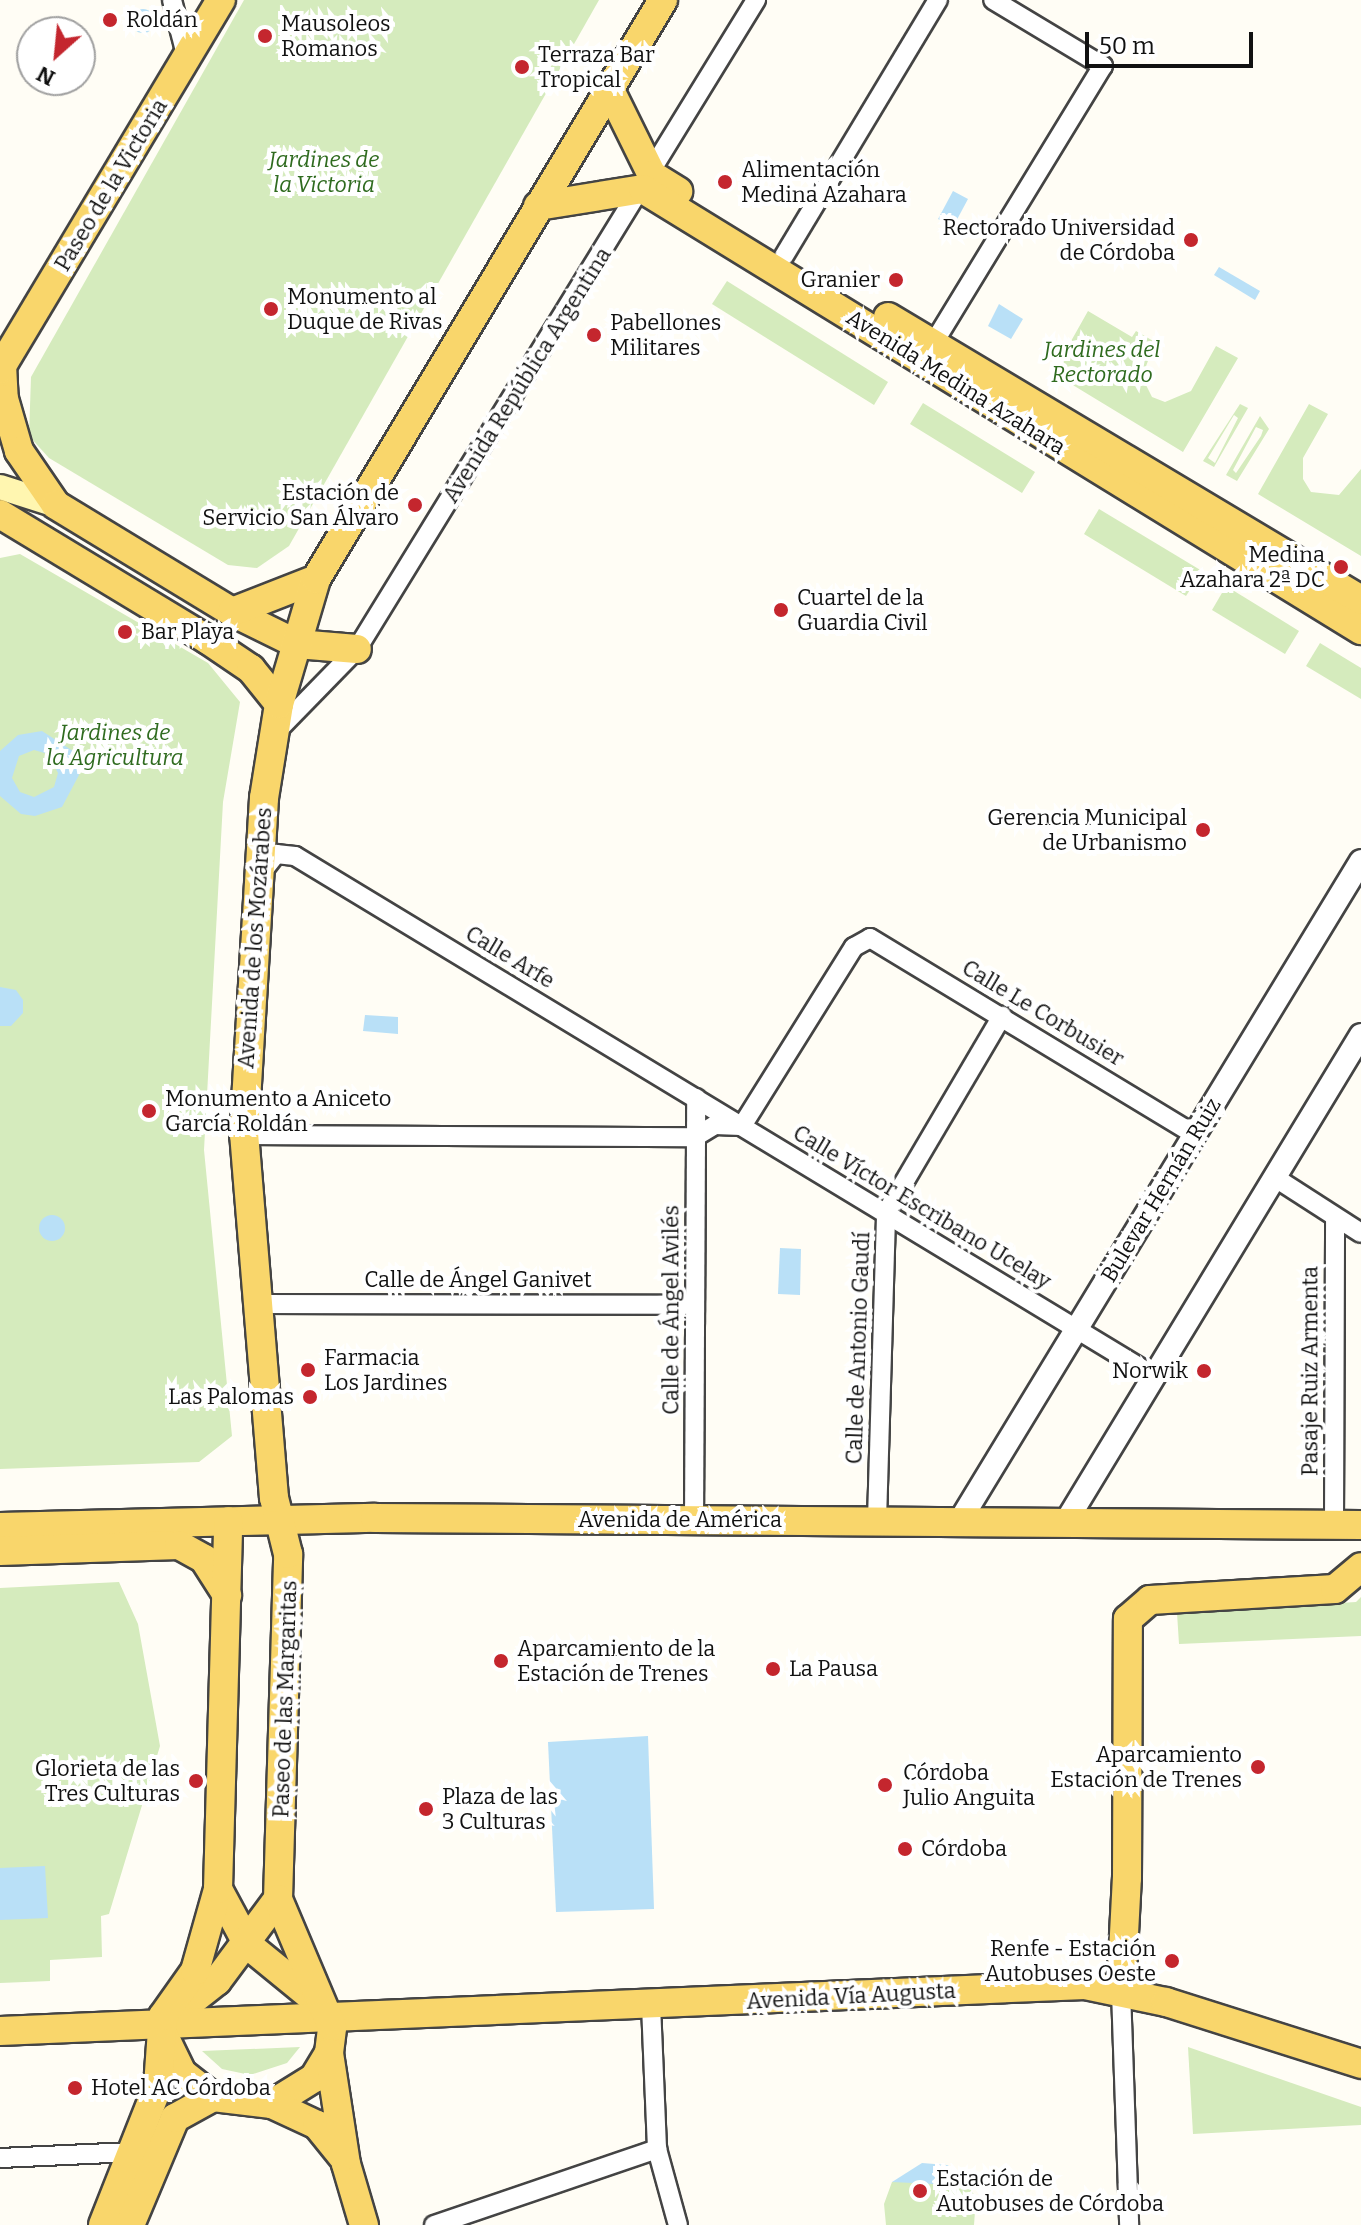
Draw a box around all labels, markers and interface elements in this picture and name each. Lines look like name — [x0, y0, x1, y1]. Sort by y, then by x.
place label: Roldán — [126, 7, 198, 33]
place label: Mausoleos Romanos — [281, 10, 391, 62]
marker: Roldán — [101, 11, 119, 29]
north arrow — [16, 16, 96, 96]
scale bar — [1089, 16, 1257, 66]
marker: Mausoleos Romanos — [256, 27, 274, 45]
text: 50 m — [1099, 32, 1155, 60]
place label: Terraza Bar Tropical — [538, 41, 655, 92]
marker: Terraza Bar Tropical — [513, 58, 531, 76]
text: N — [32, 60, 59, 92]
street label: Paseo de la Victoria — [49, 94, 173, 276]
park label: Jardines de la Victoria — [269, 146, 379, 198]
place label: Alimentación Medina Azahara — [741, 156, 907, 208]
marker: Alimentación Medina Azahara — [716, 173, 734, 191]
place label: Rectorado Universidad de Córdoba — [942, 214, 1175, 266]
marker: Rectorado Universidad de Córdoba — [1182, 231, 1200, 249]
street label: Avenida República Argentina — [437, 242, 617, 508]
place label: Granier — [800, 267, 880, 293]
marker: Granier — [887, 271, 905, 289]
place label: Monumento al Duque de Rivas — [287, 283, 443, 334]
marker: Monumento al Duque de Rivas — [262, 300, 280, 318]
street label: Avenida Medina Azahara — [842, 304, 1070, 460]
place label: Pabellones Militares — [610, 309, 721, 360]
marker: Pabellones Militares — [585, 326, 603, 344]
park label: Jardines del Rectorado — [1044, 336, 1160, 388]
place label: Estación de Servicio San Álvaro — [202, 479, 399, 530]
marker: Estación de Servicio San Álvaro — [406, 496, 424, 514]
place label: Medina Azahara 2ª DC — [1180, 541, 1325, 592]
marker: Medina Azahara 2ª DC — [1332, 558, 1350, 576]
place label: Cuartel de la Guardia Civil — [797, 584, 928, 636]
marker: Cuartel de la Guardia Civil — [772, 601, 790, 619]
place label: Bar Playa — [141, 619, 234, 645]
marker: Bar Playa — [116, 623, 134, 641]
park label: Jardines de la Agricultura — [46, 719, 184, 770]
place label: Gerencia Municipal de Urbanismo — [987, 804, 1187, 856]
street label: Avenida de los Mozárabes — [233, 807, 277, 1069]
marker: Gerencia Municipal de Urbanismo — [1194, 821, 1212, 839]
street label: Calle Arfe — [461, 920, 559, 994]
street label: Calle Le Corbusier — [957, 954, 1129, 1072]
place label: Monumento a Aniceto García Roldán — [165, 1085, 391, 1136]
street label: Bulevar Hernán Ruiz — [1095, 1093, 1227, 1287]
marker: Monumento a Aniceto García Roldán — [140, 1102, 158, 1120]
street label: Calle Víctor Escribano Ucelay — [788, 1119, 1056, 1295]
street label: Calle de Ángel Avilés — [658, 1205, 684, 1415]
street label: Calle de Antonio Gaudí — [841, 1231, 875, 1465]
street label: Pasaje Ruiz Armenta — [1297, 1266, 1323, 1476]
street label: Calle de Ángel Ganivet — [364, 1267, 592, 1293]
place label: Farmacia Los Jardines — [324, 1344, 448, 1396]
place label: Norwik — [1112, 1358, 1188, 1384]
marker: Farmacia Los Jardines — [299, 1361, 317, 1379]
marker: Norwik — [1195, 1362, 1213, 1380]
place label: Las Palomas — [168, 1384, 294, 1410]
marker: Las Palomas — [301, 1388, 319, 1406]
street label: Avenida de América — [578, 1507, 782, 1533]
street label: Paseo de las Margaritas — [268, 1580, 302, 1818]
place label: Aparcamiento de la Estación de Trenes — [517, 1635, 715, 1686]
marker: Aparcamiento de la Estación de Trenes — [492, 1652, 510, 1670]
place label: La Pausa — [789, 1656, 878, 1682]
marker: La Pausa — [764, 1660, 782, 1678]
place label: Aparcamiento Estación de Trenes — [1050, 1741, 1242, 1792]
place label: Glorieta de las Tres Culturas — [35, 1755, 180, 1806]
marker: Aparcamiento Estación de Trenes — [1249, 1758, 1267, 1776]
place label: Córdoba Julio Anguita — [903, 1759, 1035, 1810]
marker: Glorieta de las Tres Culturas — [187, 1772, 205, 1790]
marker: Córdoba Julio Anguita — [874, 1774, 896, 1796]
place label: Plaza de las 3 Culturas — [442, 1783, 558, 1834]
marker: Plaza de las 3 Culturas — [417, 1800, 435, 1818]
place label: Córdoba — [921, 1836, 1007, 1862]
marker: Córdoba — [896, 1840, 914, 1858]
place label: Renfe - Estación Autobuses Oeste — [985, 1935, 1156, 1986]
marker: Renfe - Estación Autobuses Oeste — [1163, 1952, 1181, 1970]
street label: Avenida Vía Augusta — [746, 1977, 956, 2015]
place label: Hotel AC Córdoba — [91, 2075, 271, 2101]
marker: Hotel AC Córdoba — [66, 2079, 84, 2097]
place label: Estación de Autobuses de Córdoba — [936, 2165, 1164, 2216]
marker: Estación de Autobuses de Córdoba — [911, 2182, 929, 2200]

